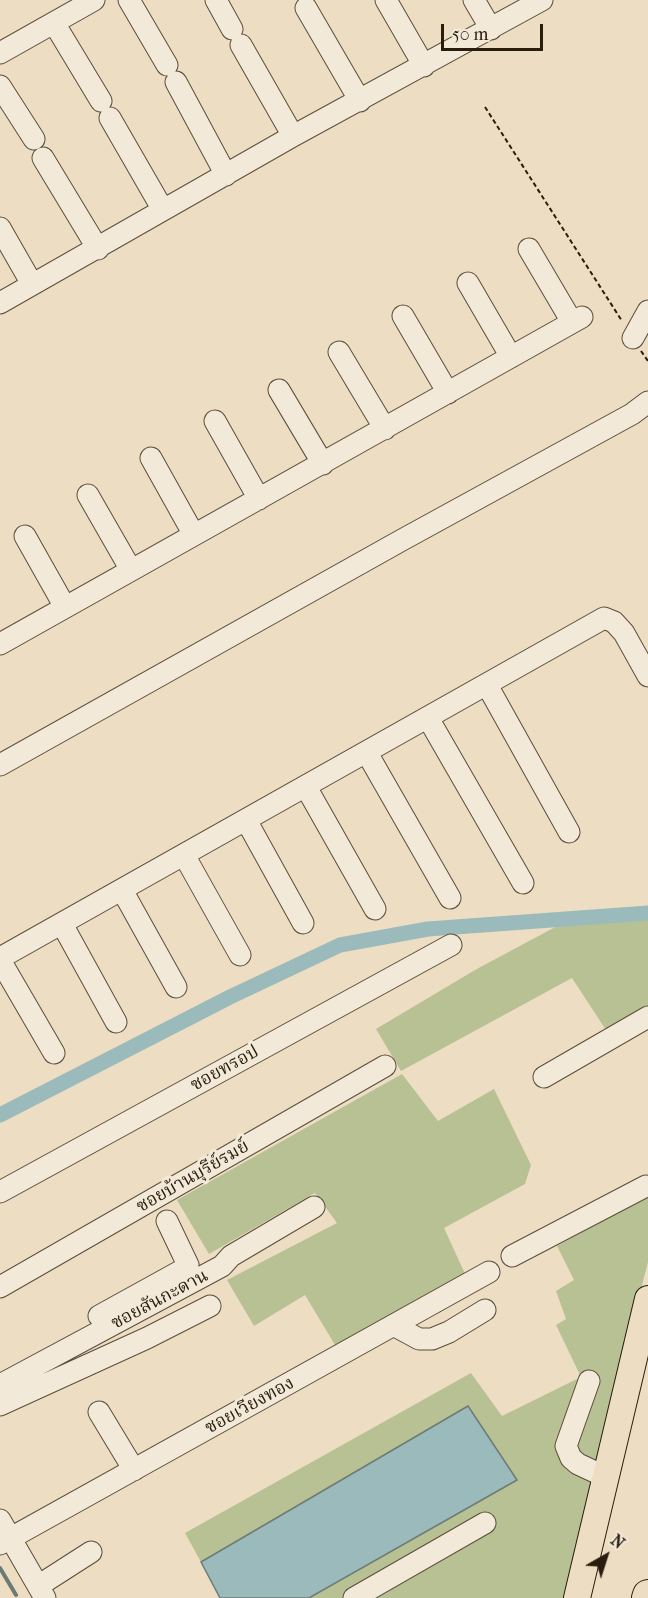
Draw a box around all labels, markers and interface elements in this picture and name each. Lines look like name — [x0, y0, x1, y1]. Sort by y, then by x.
scale bar — [444, 12, 546, 50]
text: 50 m — [452, 24, 488, 45]
street label: ซอยทรอป — [187, 1041, 263, 1097]
street label: ซอยบ้านบุรีย์รมย์ — [133, 1136, 253, 1218]
street label: ซอยสันกะดาน — [108, 1265, 212, 1335]
street label: ซอยเวียงทอง — [202, 1373, 298, 1439]
north arrow — [576, 1526, 636, 1586]
text: N — [607, 1530, 628, 1553]

